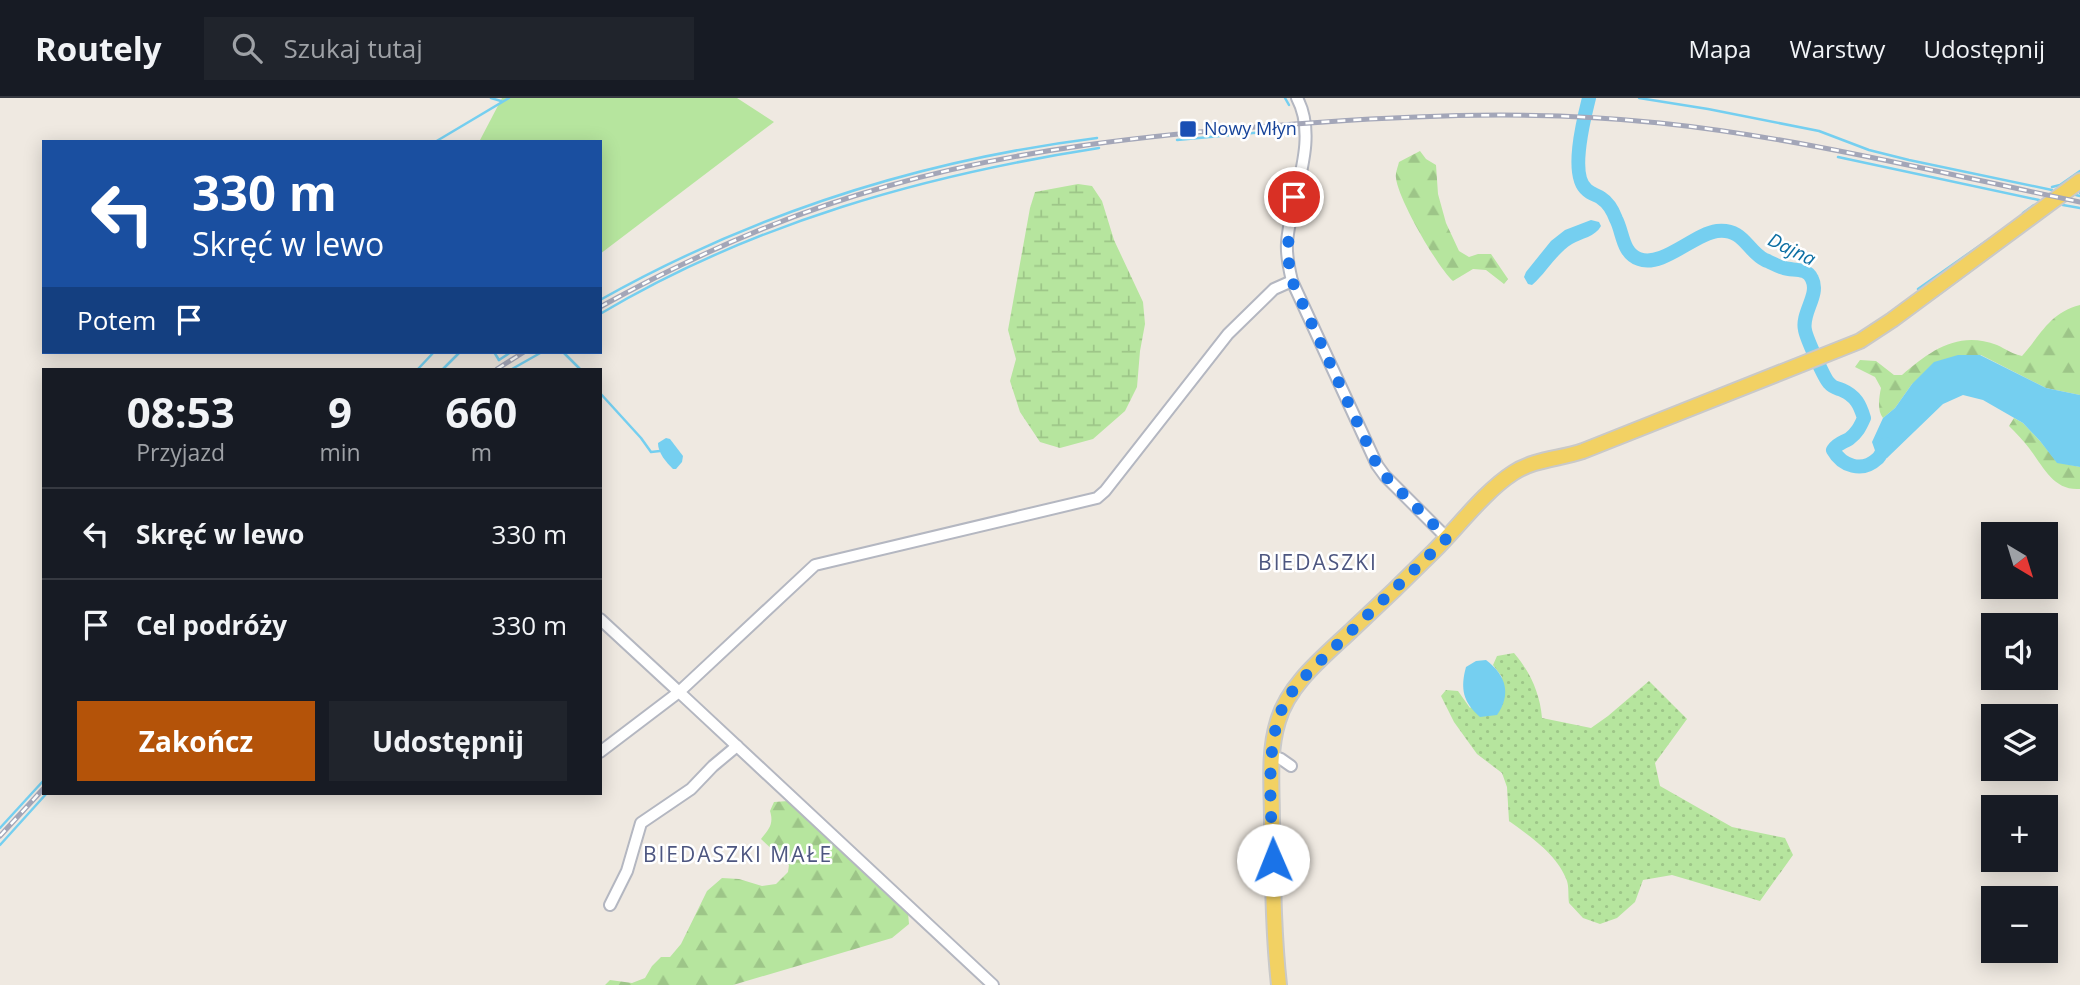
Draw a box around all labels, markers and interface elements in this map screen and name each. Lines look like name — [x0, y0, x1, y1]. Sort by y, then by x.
search box — [204, 17, 694, 80]
text: Routely — [35, 26, 162, 71]
icon: search — [228, 29, 266, 67]
text: Szukaj tutaj — [284, 30, 423, 66]
text: Mapa — [1689, 32, 1751, 65]
text: Warstwy — [1789, 32, 1885, 65]
text: Udostępnij — [1923, 32, 2045, 65]
place label: Nowy Młyn — [1204, 116, 1297, 140]
marker: Nowy Młyn — [1178, 119, 1198, 139]
text: 330 m — [192, 159, 337, 225]
pin — [1264, 167, 1324, 227]
icon: left — [77, 168, 168, 259]
icon: arrive — [1275, 178, 1313, 216]
text: Skręć w lewo — [192, 222, 384, 265]
water label: Dajna — [1764, 226, 1820, 272]
icon: arrive — [170, 301, 208, 339]
text: Potem — [77, 302, 156, 338]
text: 08:53 — [127, 383, 235, 440]
text: 9 — [328, 383, 352, 440]
text: 660 — [445, 383, 517, 440]
text: Przyjazd — [136, 436, 225, 468]
text: min — [319, 436, 361, 468]
text: m — [471, 436, 492, 468]
icon: left — [77, 515, 115, 553]
text: Skręć w lewo — [136, 516, 304, 552]
text: 330 m — [492, 516, 567, 552]
north arrow — [1981, 522, 2058, 598]
map controls — [1981, 522, 2058, 963]
district label: BIEDASZKI — [1258, 548, 1378, 576]
icon: arrive — [77, 606, 115, 644]
text: Cel podróży — [136, 607, 287, 643]
text: 330 m — [492, 607, 567, 643]
button: sound — [1981, 613, 2058, 690]
button: Zakończ — [77, 701, 315, 781]
button: Udostępnij — [329, 701, 567, 781]
button: layers — [1981, 704, 2058, 781]
button: + — [1981, 795, 2058, 872]
position arrow — [1236, 823, 1310, 897]
district label: BIEDASZKI MAŁE — [643, 840, 833, 868]
button: − — [1981, 886, 2058, 963]

